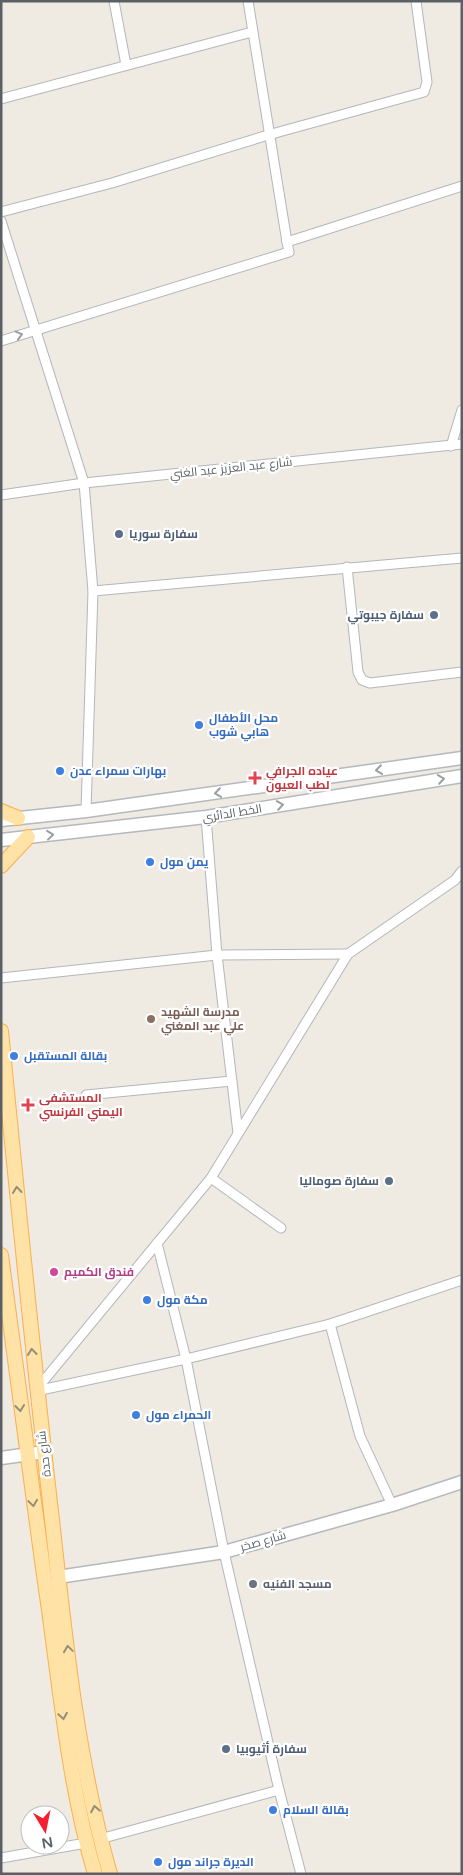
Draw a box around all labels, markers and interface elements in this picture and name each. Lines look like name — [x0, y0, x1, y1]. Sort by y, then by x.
one-way arrow — [15, 331, 23, 341]
street label: شارع عبد العزيز عبد الغني — [169, 455, 293, 484]
place label: سفارة سوريا — [129, 527, 198, 542]
marker: سفارة سوريا — [113, 528, 125, 540]
place label: سفارة جيبوتي — [347, 608, 424, 625]
marker: سفارة جيبوتي — [428, 609, 440, 621]
place label: محل الأطفال هابي شوب — [209, 711, 278, 742]
marker: محل الأطفال هابي شوب — [193, 719, 205, 731]
place label: بهارات سمراء عدن — [70, 764, 166, 779]
place label: عياده الجرافي لطب العيون — [266, 764, 338, 793]
one-way arrow — [374, 764, 382, 775]
marker: بهارات سمراء عدن — [54, 765, 66, 777]
marker: عياده الجرافي لطب العيون — [248, 771, 262, 785]
one-way arrow — [437, 774, 445, 785]
one-way arrow — [214, 787, 222, 797]
one-way arrow — [277, 800, 285, 811]
street label: الخط الدائري — [201, 801, 263, 828]
one-way arrow — [46, 830, 54, 841]
place label: يمن مول — [160, 855, 209, 870]
marker: يمن مول — [144, 856, 156, 868]
place label: مدرسة الشهيد علي عبد المغني — [161, 1005, 244, 1036]
marker: مدرسة الشهيد علي عبد المغني — [145, 1013, 157, 1025]
place label: بقالة المستقبل — [24, 1049, 107, 1064]
marker: بقالة المستقبل — [8, 1050, 20, 1062]
place label: المستشفى اليمني الفرنسي — [39, 1091, 123, 1122]
marker: المستشفى اليمني الفرنسي — [21, 1098, 35, 1112]
place label: سفارة صوماليا — [299, 1174, 379, 1189]
marker: سفارة صوماليا — [383, 1175, 395, 1187]
one-way arrow — [12, 1186, 23, 1194]
place label: فندق الكميم — [64, 1265, 134, 1280]
marker: فندق الكميم — [48, 1266, 60, 1278]
place label: مكة مول — [157, 1293, 208, 1308]
marker: مكة مول — [141, 1294, 153, 1306]
one-way arrow — [27, 1347, 38, 1355]
one-way arrow — [14, 1404, 25, 1412]
place label: الحمراء مول — [146, 1408, 211, 1423]
marker: الحمراء مول — [130, 1409, 142, 1421]
street label: شارع حدة — [34, 1430, 55, 1478]
one-way arrow — [27, 1499, 38, 1507]
street label: شارع صخر — [237, 1528, 288, 1555]
place label: مسجد الفنيه — [263, 1577, 332, 1591]
marker: مسجد الفنيه — [247, 1578, 259, 1590]
one-way arrow — [63, 1645, 74, 1653]
one-way arrow — [58, 1711, 68, 1720]
place label: سفارة أثيوبيا — [236, 1741, 307, 1757]
marker: سفارة أثيوبيا — [220, 1743, 232, 1755]
place label: بقالة السلام — [283, 1803, 349, 1818]
marker: بقالة السلام — [267, 1804, 279, 1816]
north arrow — [20, 1805, 70, 1855]
one-way arrow — [90, 1805, 100, 1814]
text: N — [40, 1833, 54, 1852]
place label: الديرة جراند مول — [168, 1855, 254, 1870]
marker: الديرة جراند مول — [152, 1856, 164, 1868]

